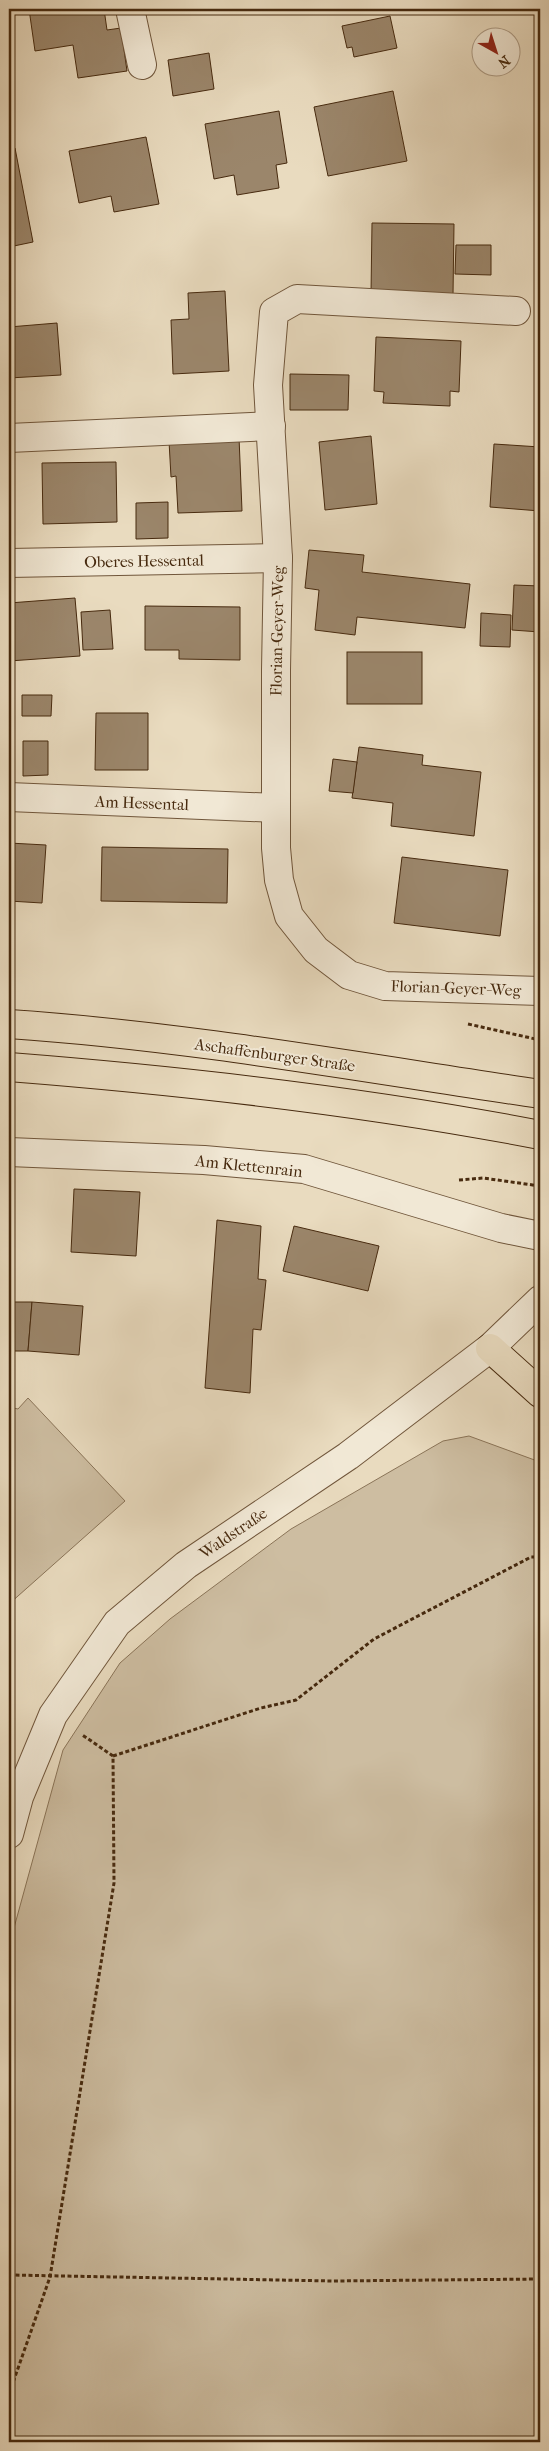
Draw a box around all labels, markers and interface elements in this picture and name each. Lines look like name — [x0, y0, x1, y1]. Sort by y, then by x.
north arrow — [472, 28, 522, 78]
text: N — [494, 52, 513, 72]
street label: Oberes Hessental — [84, 550, 205, 572]
street label: Florian-Geyer-Weg — [266, 565, 288, 696]
street label: Am Hessental — [94, 792, 190, 814]
street label: Florian-Geyer-Weg — [390, 976, 522, 1000]
street label: Aschaffenburger Straße — [193, 1034, 357, 1076]
street label: Am Klettenrain — [193, 1151, 304, 1181]
street label: Waldstraße — [195, 1503, 271, 1563]

